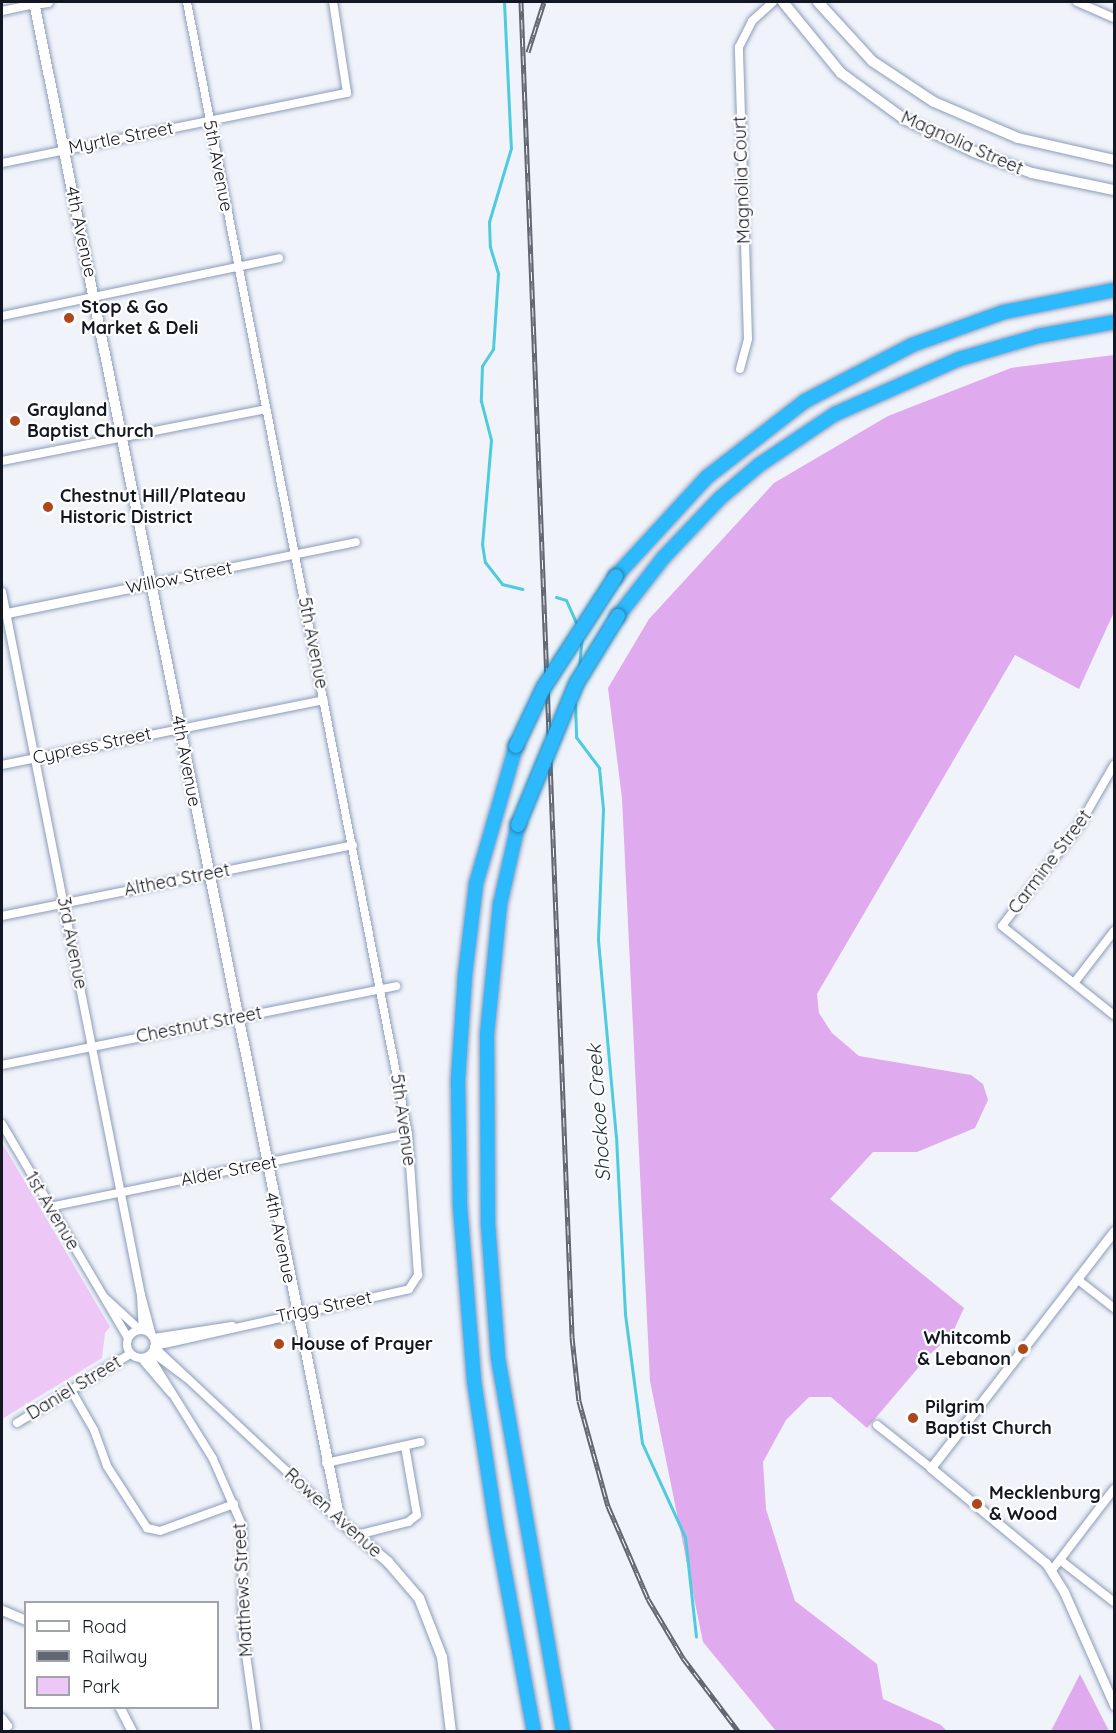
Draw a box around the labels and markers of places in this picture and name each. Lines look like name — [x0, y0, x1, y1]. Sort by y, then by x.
place label: Stop & Go Market & Deli — [81, 297, 198, 340]
marker: Stop & Go Market & Deli — [62, 311, 76, 325]
place label: Grayland Baptist Church — [27, 400, 154, 442]
marker: Grayland Baptist Church — [8, 414, 22, 428]
place label: Chestnut Hill/Plateau Historic District — [60, 486, 246, 528]
marker: Chestnut Hill/Plateau Historic District — [41, 500, 55, 514]
place label: Whitcomb & Lebanon — [917, 1328, 1011, 1370]
place label: House of Prayer — [291, 1333, 433, 1355]
marker: House of Prayer — [272, 1337, 286, 1351]
marker: Whitcomb & Lebanon — [1016, 1342, 1030, 1356]
place label: Pilgrim Baptist Church — [925, 1397, 1052, 1440]
marker: Pilgrim Baptist Church — [906, 1411, 920, 1425]
place label: Mecklenburg & Wood — [989, 1483, 1101, 1526]
marker: Mecklenburg & Wood — [970, 1497, 984, 1511]

